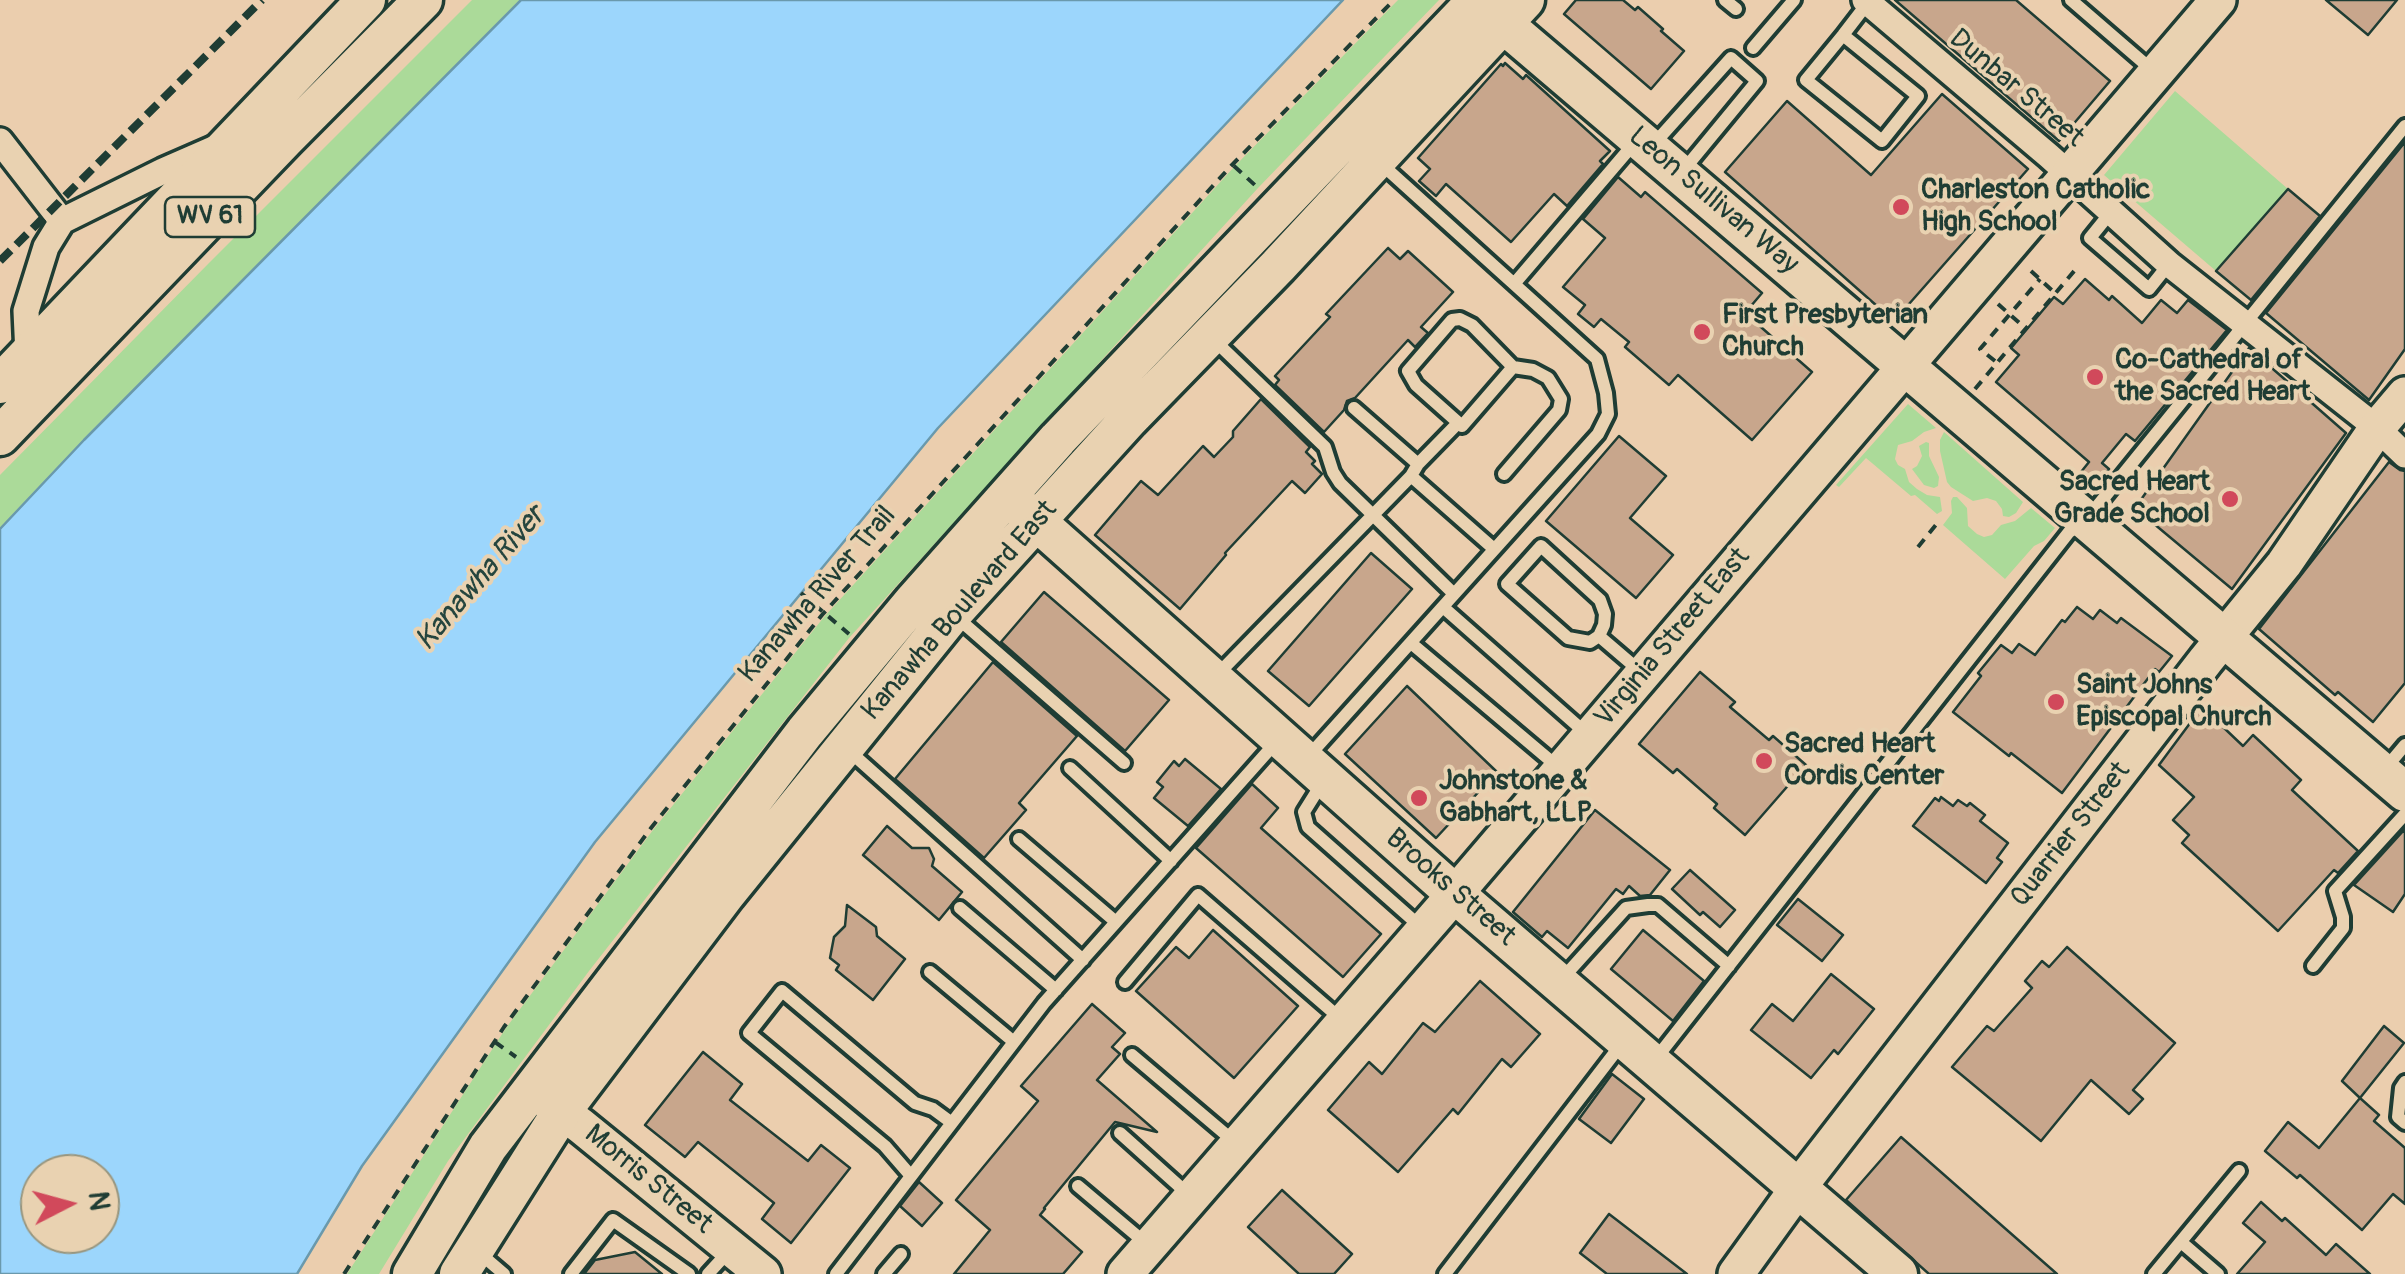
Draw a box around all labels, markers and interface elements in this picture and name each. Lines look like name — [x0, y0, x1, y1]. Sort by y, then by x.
street label: Dunbar Street — [1942, 23, 2090, 155]
street label: Leon Sullivan Way — [1621, 120, 1805, 282]
place label: Charleston Catholic High School — [1921, 174, 2150, 240]
marker: Charleston Catholic High School — [1890, 196, 1912, 218]
road number: WV 61 — [165, 197, 255, 237]
place label: First Presbyterian Church — [1722, 299, 1928, 365]
marker: First Presbyterian Church — [1691, 321, 1713, 343]
place label: Co-Cathedral of the Sacred Heart — [2115, 344, 2311, 410]
marker: Co-Cathedral of the Sacred Heart — [2084, 366, 2106, 388]
place label: Sacred Heart Grade School — [2054, 466, 2210, 532]
marker: Sacred Heart Grade School — [2219, 488, 2241, 510]
street label: Kanawha Boulevard East — [855, 494, 1065, 728]
water label: Kanawha River — [409, 499, 553, 659]
street label: Kanawha River Trail — [732, 500, 904, 690]
street label: Virginia Street East — [1588, 541, 1758, 735]
place label: Saint Johns Episcopal Church — [2076, 669, 2272, 735]
marker: Saint Johns Episcopal Church — [2045, 691, 2067, 713]
place label: Sacred Heart Cordis Center — [1784, 728, 1944, 794]
marker: Sacred Heart Cordis Center — [1753, 750, 1775, 772]
street label: Quarrier Street — [2004, 756, 2138, 914]
place label: Johnstone & Gabhart, LLP — [1439, 765, 1592, 831]
marker: Johnstone & Gabhart, LLP — [1408, 787, 1430, 809]
street label: Brooks Street — [1378, 822, 1522, 954]
street label: Morris Street — [577, 1118, 719, 1242]
north arrow — [20, 1154, 120, 1254]
text: N — [80, 1190, 117, 1212]

